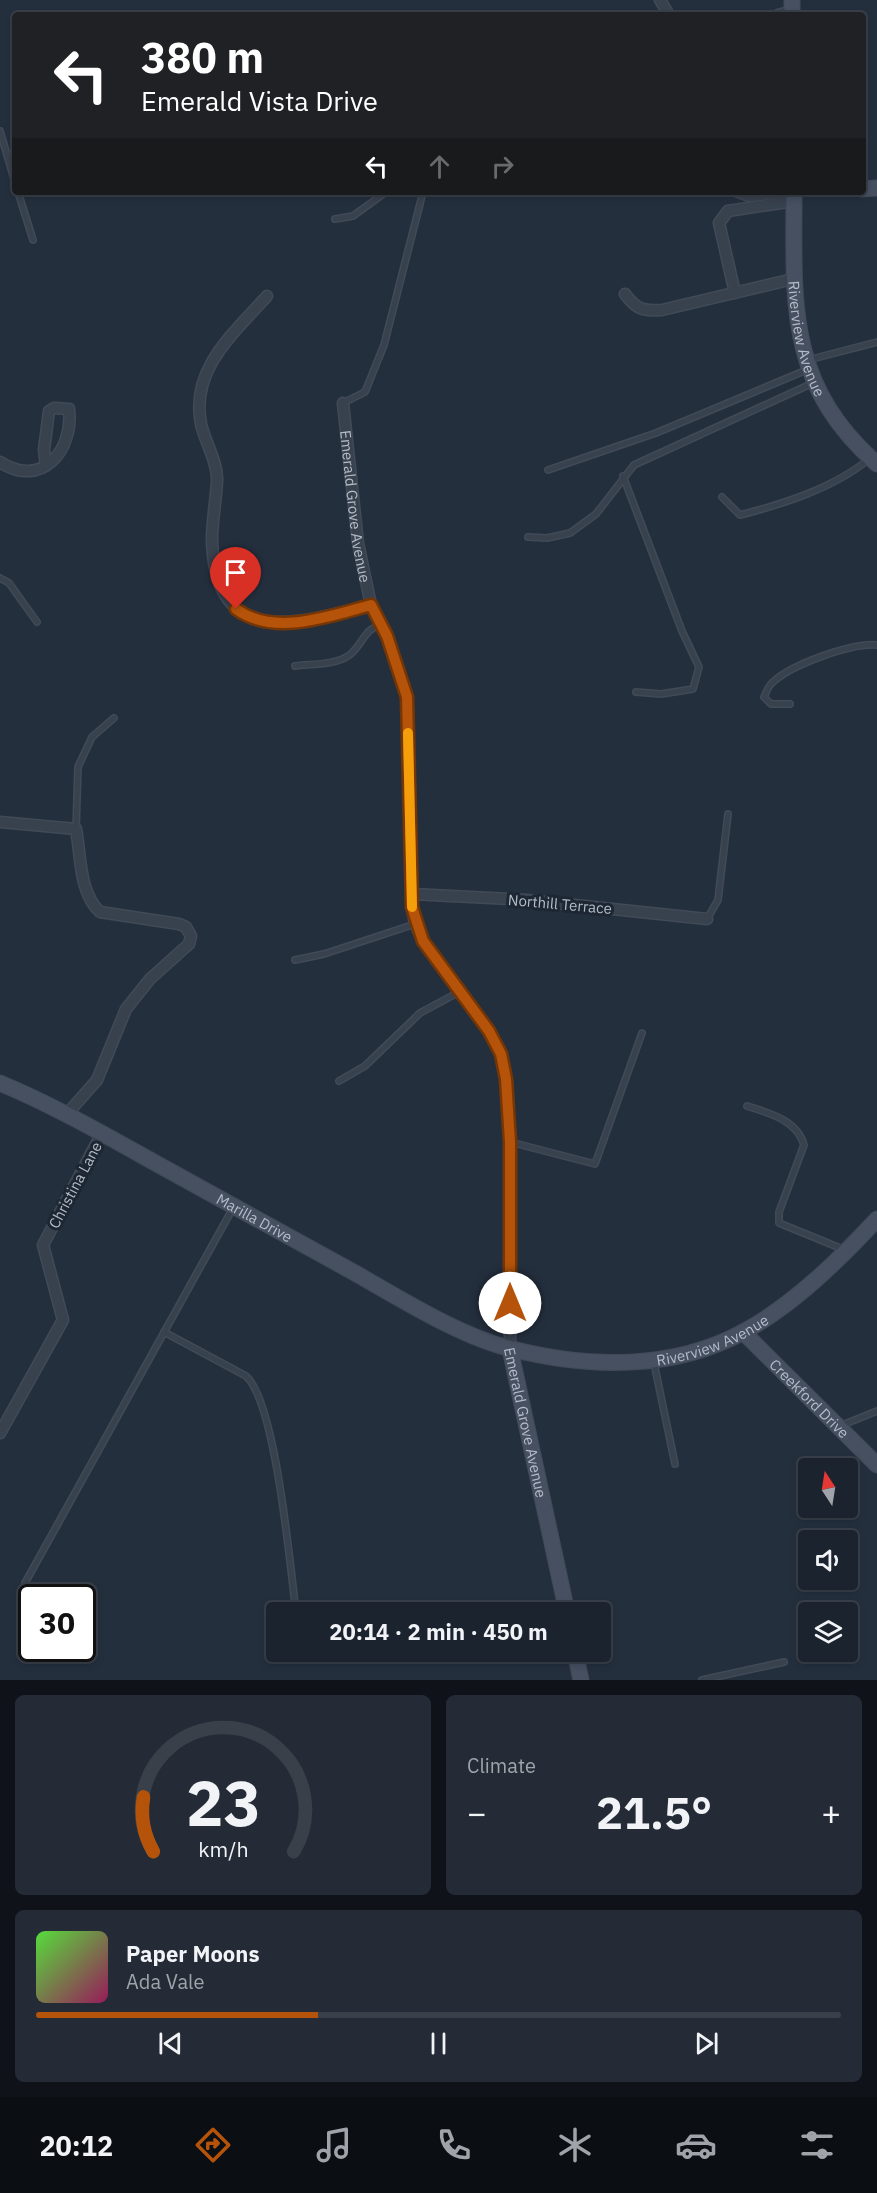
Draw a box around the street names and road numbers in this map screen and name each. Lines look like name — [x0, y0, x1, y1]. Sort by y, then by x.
street label: Riverview Avenue — [785, 280, 830, 400]
street label: Emerald Grove Avenue — [336, 429, 375, 584]
street label: Northill Terrace — [507, 890, 613, 918]
street label: Christina Lane — [44, 1138, 106, 1232]
street label: Marilla Drive — [213, 1189, 296, 1246]
street label: Riverview Avenue — [655, 1310, 772, 1369]
street label: Emerald Grove Avenue — [500, 1345, 551, 1499]
street label: Creekford Drive — [766, 1355, 854, 1442]

